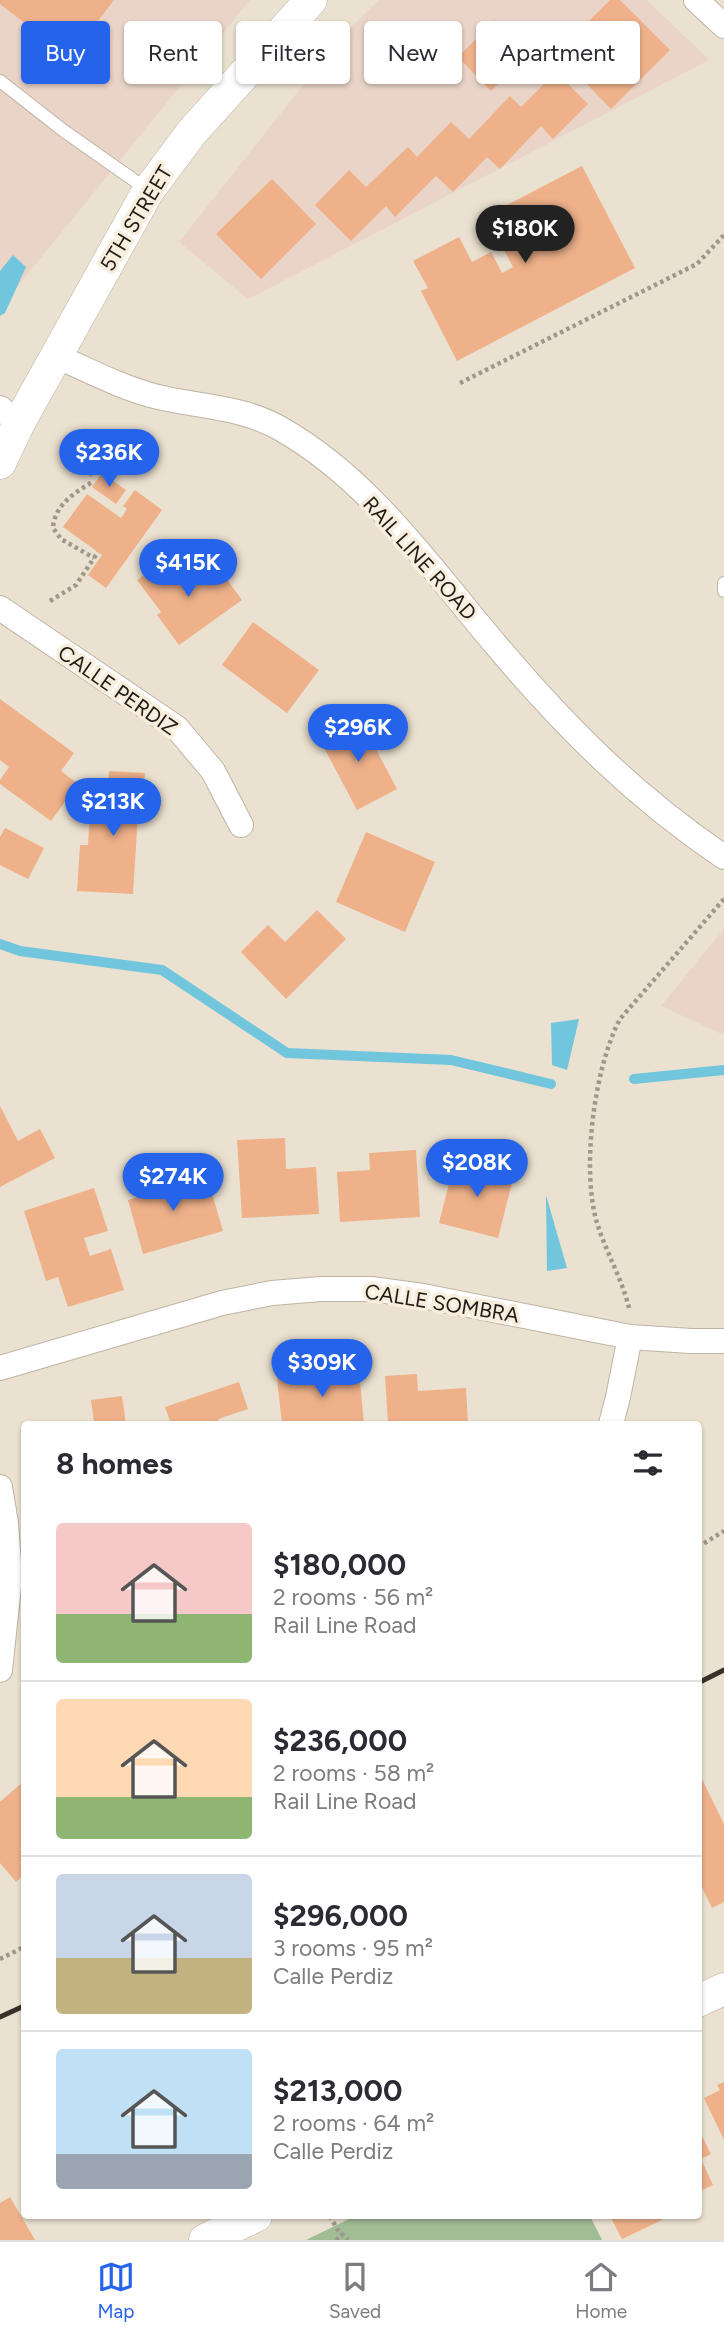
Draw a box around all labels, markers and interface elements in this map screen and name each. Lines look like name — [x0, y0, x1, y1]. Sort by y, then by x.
chip: Buy — [21, 21, 110, 84]
chip: Rent — [124, 21, 222, 84]
chip: Filters — [236, 21, 350, 84]
chip: New — [364, 21, 462, 84]
chip: Apartment — [476, 21, 640, 84]
street label: 5TH STREET — [95, 160, 177, 275]
pin: $180K — [476, 205, 574, 265]
text: $180K — [492, 214, 558, 242]
pin: $236K — [60, 430, 158, 489]
text: $236K — [75, 438, 143, 466]
street label: RAIL LINE ROAD — [358, 491, 482, 625]
pin: $415K — [139, 540, 237, 599]
text: $415K — [155, 548, 221, 576]
street label: CALLE PERDIZ — [53, 640, 183, 740]
pin: $296K — [309, 704, 407, 764]
text: $296K — [324, 713, 392, 741]
pin: $213K — [64, 778, 162, 838]
text: $213K — [81, 787, 145, 815]
pin: $208K — [428, 1140, 526, 1199]
text: $208K — [442, 1148, 512, 1176]
pin: $274K — [124, 1154, 222, 1213]
text: $274K — [139, 1162, 207, 1190]
street label: CALLE SOMBRA — [363, 1278, 521, 1328]
pin: $309K — [273, 1340, 371, 1399]
text: $309K — [287, 1348, 357, 1376]
icon: filters — [629, 1444, 667, 1482]
text: 8 homes — [56, 1445, 173, 1482]
text: $180,000 — [273, 1546, 406, 1583]
icon: home — [112, 1551, 196, 1635]
text: 2 rooms · 56 m² — [273, 1583, 433, 1611]
text: Rail Line Road — [273, 1611, 417, 1639]
text: $236,000 — [273, 1722, 407, 1759]
icon: home — [112, 1727, 196, 1811]
text: 2 rooms · 58 m² — [273, 1759, 434, 1787]
text: Rail Line Road — [273, 1787, 417, 1815]
text: $296,000 — [273, 1897, 408, 1934]
icon: home — [112, 1902, 196, 1986]
text: 3 rooms · 95 m² — [273, 1934, 433, 1962]
text: Calle Perdiz — [273, 1962, 393, 1990]
text: $213,000 — [273, 2072, 402, 2109]
icon: home — [112, 2077, 196, 2161]
text: 2 rooms · 64 m² — [273, 2109, 434, 2137]
text: Calle Perdiz — [273, 2137, 393, 2165]
tab: Map — [97, 2258, 135, 2323]
tab: Saved — [329, 2258, 381, 2323]
tab: Home — [575, 2258, 627, 2323]

